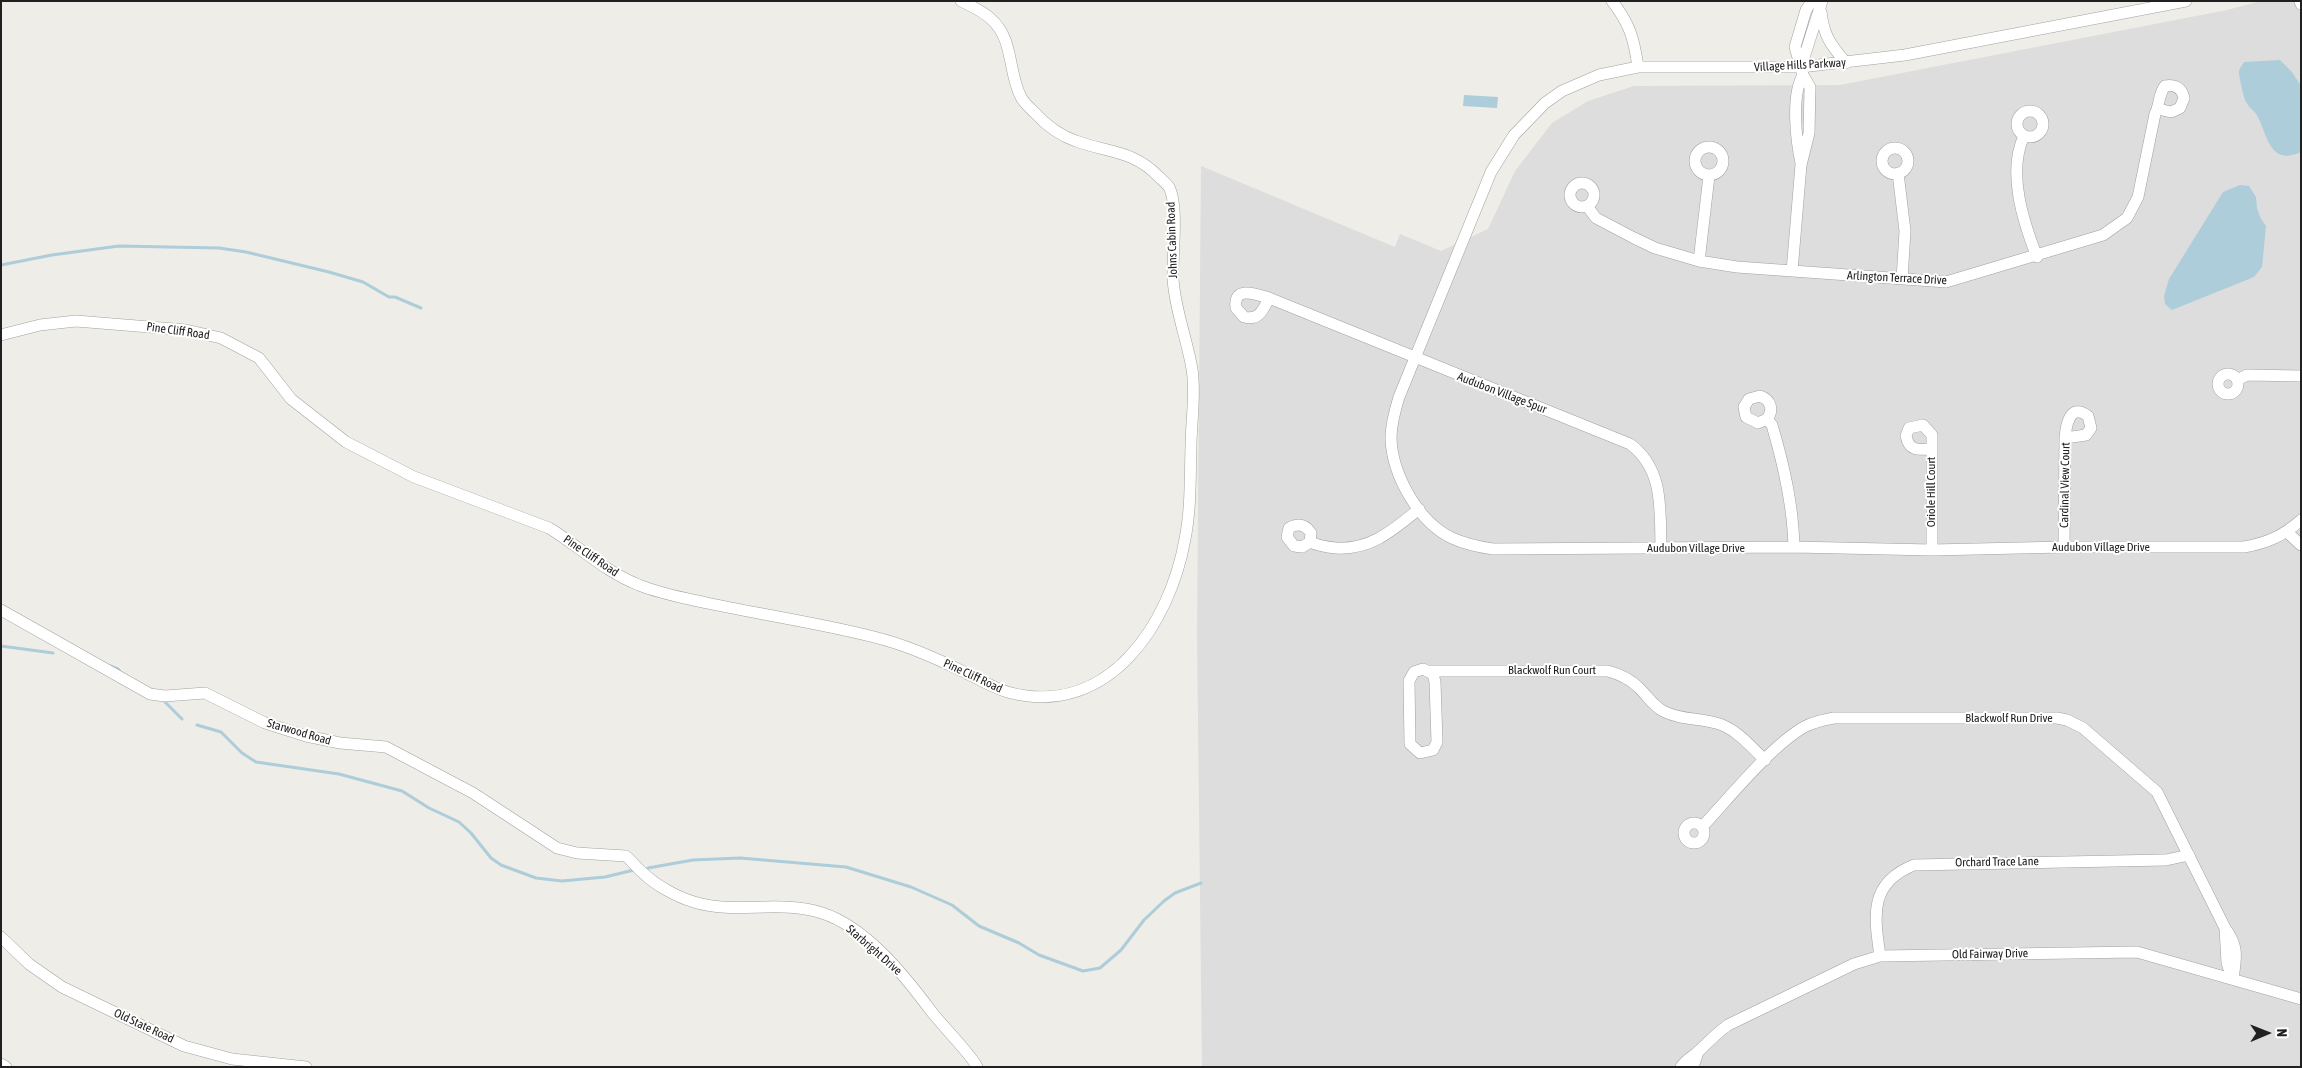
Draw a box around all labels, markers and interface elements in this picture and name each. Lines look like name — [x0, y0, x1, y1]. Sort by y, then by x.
street label: Village Hills Parkway — [1754, 55, 1846, 75]
street label: Johns Cabin Road — [1163, 201, 1181, 279]
street label: Arlington Terrace Drive — [1847, 268, 1947, 288]
street label: Pine Cliff Road — [145, 319, 211, 343]
street label: Audubon Village Spur — [1455, 369, 1549, 417]
street label: Cardinal View Court — [2057, 442, 2073, 528]
street label: Oriole Hill Court — [1924, 457, 1938, 527]
street label: Pine Cliff Road — [561, 532, 621, 580]
street label: Audubon Village Drive — [2052, 540, 2150, 554]
street label: Audubon Village Drive — [1647, 541, 1745, 555]
street label: Pine Cliff Road — [941, 656, 1005, 696]
street label: Blackwolf Run Court — [1508, 663, 1596, 677]
street label: Blackwolf Run Drive — [1965, 711, 2053, 725]
street label: Starwood Road — [265, 716, 333, 748]
street label: Orchard Trace Lane — [1955, 854, 2039, 870]
street label: Starbright Drive — [843, 922, 905, 978]
street label: Old Fairway Drive — [1952, 946, 2028, 962]
street label: Old State Road — [112, 1006, 176, 1046]
north arrow — [2242, 1008, 2292, 1058]
text: N — [2274, 1028, 2290, 1037]

